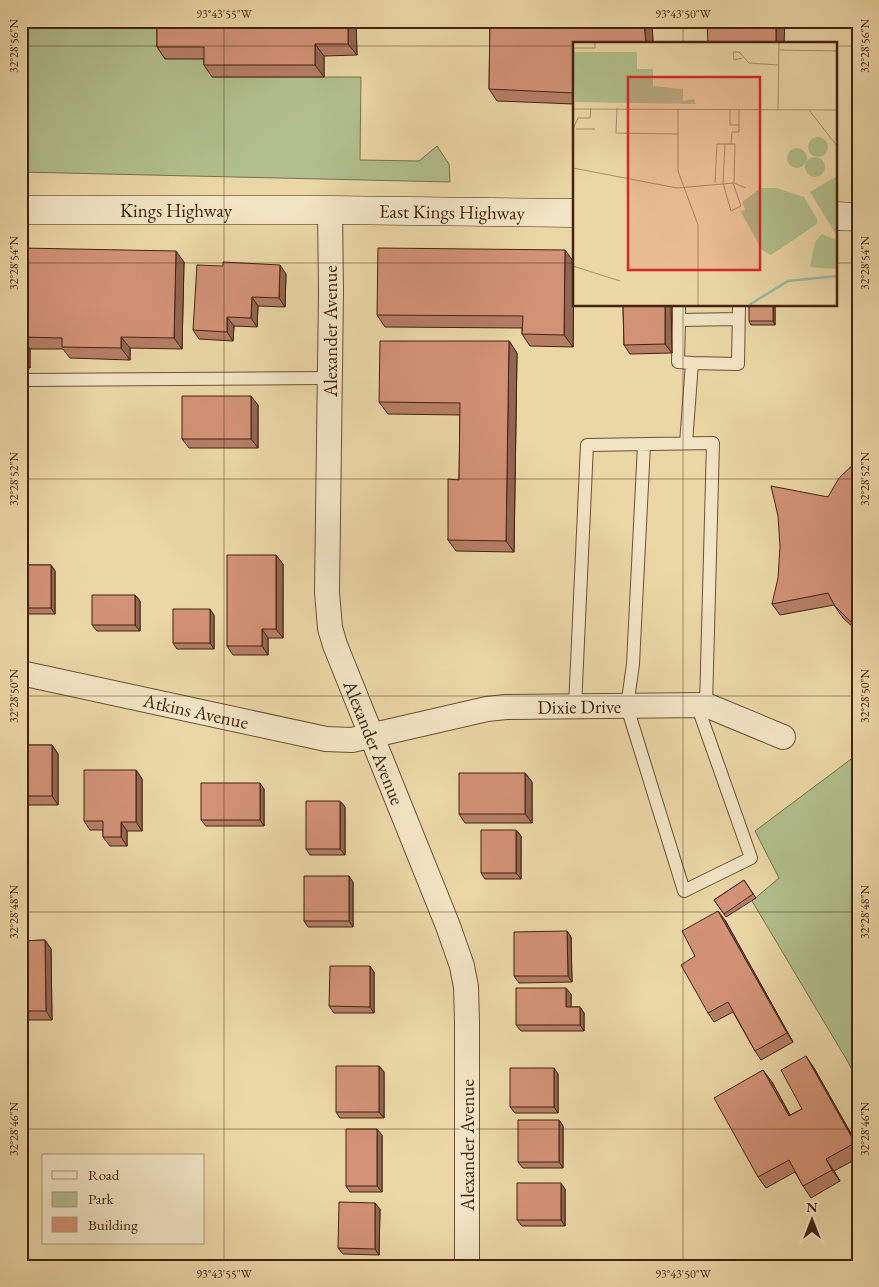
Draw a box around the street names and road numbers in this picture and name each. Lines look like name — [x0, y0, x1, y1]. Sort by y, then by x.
street label: Kings Highway — [120, 198, 233, 223]
street label: East Kings Highway — [379, 199, 526, 225]
street label: Alexander Avenue — [318, 265, 343, 398]
street label: Alexander Avenue — [337, 676, 410, 809]
street label: Atkins Avenue — [140, 688, 251, 735]
street label: Dixie Drive — [537, 694, 621, 720]
street label: Alexander Avenue — [455, 1079, 480, 1212]

